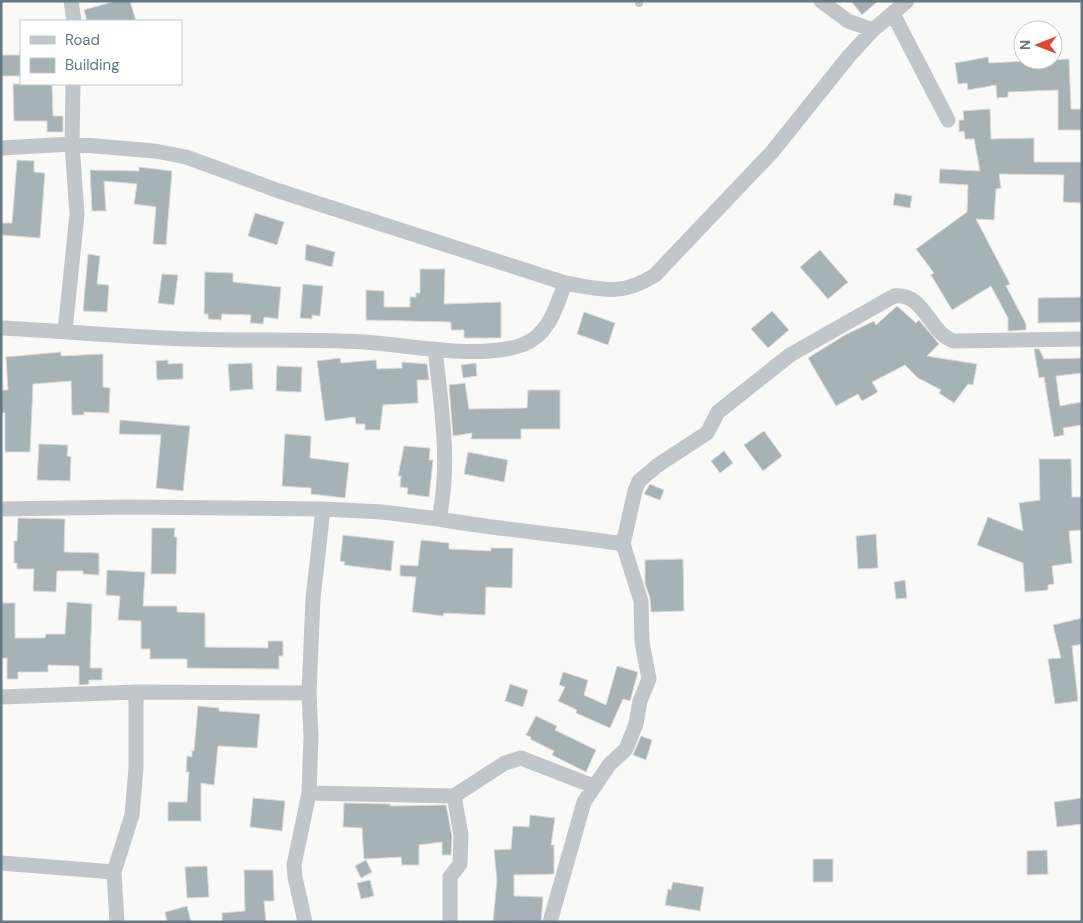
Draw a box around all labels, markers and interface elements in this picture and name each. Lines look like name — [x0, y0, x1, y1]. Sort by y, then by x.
legend — [20, 20, 182, 85]
north arrow — [1013, 20, 1063, 70]
text: Road — [65, 30, 100, 50]
text: N — [1016, 40, 1034, 50]
text: Building — [65, 55, 120, 75]

